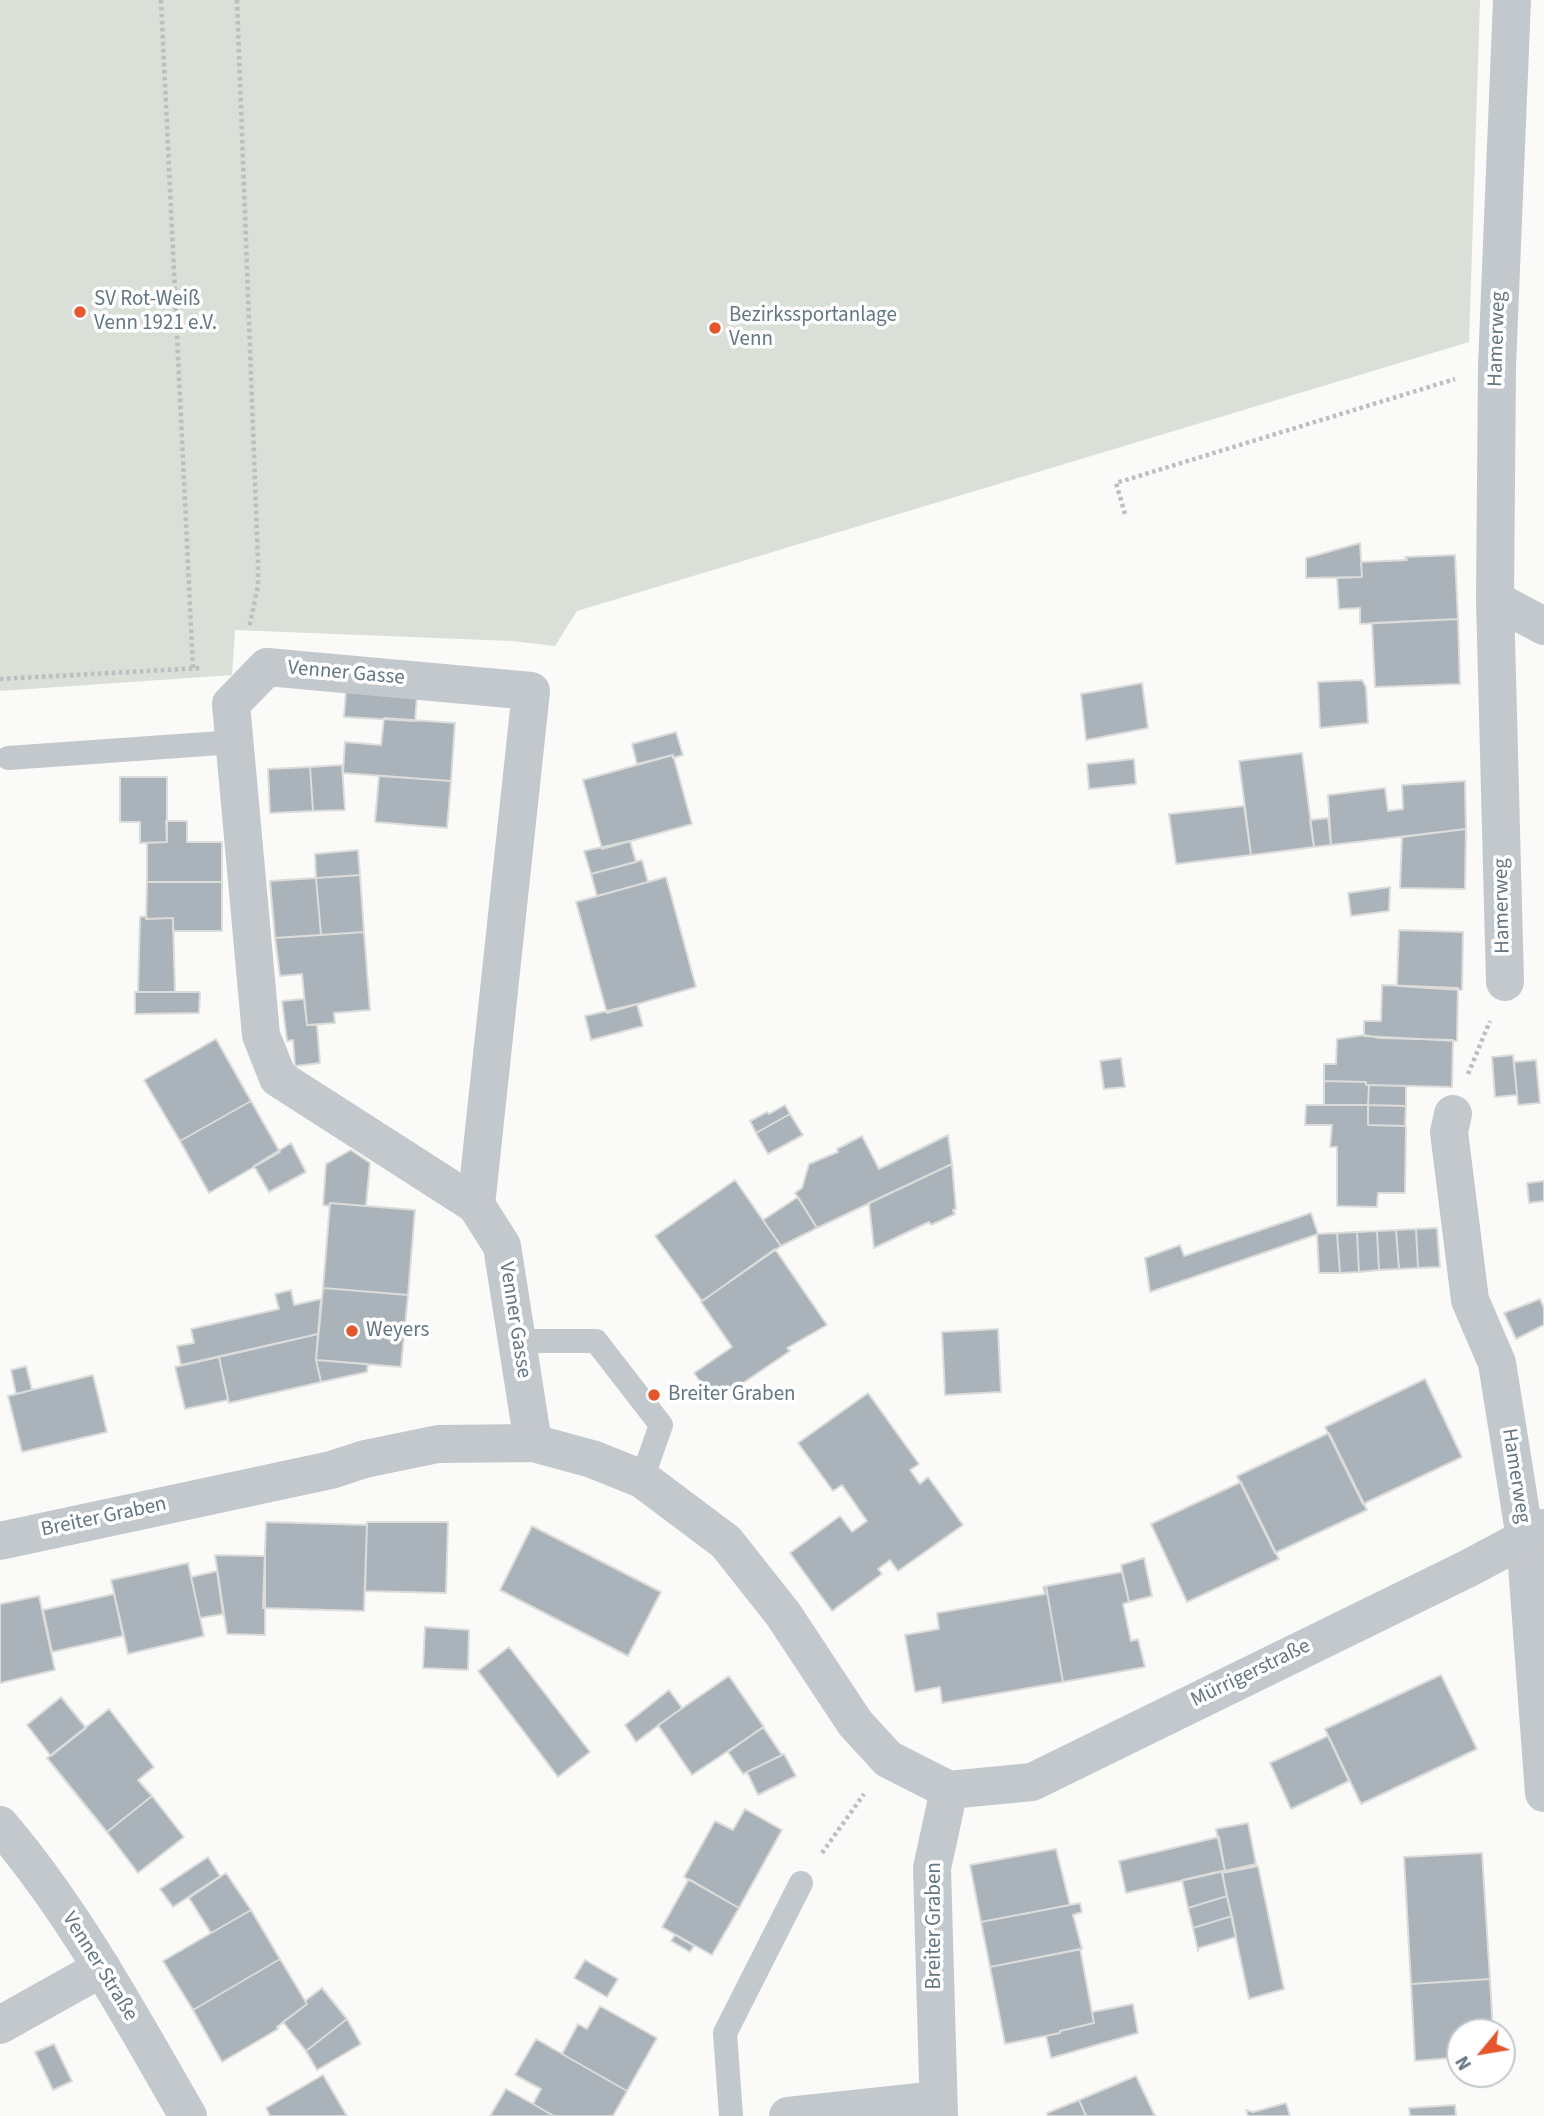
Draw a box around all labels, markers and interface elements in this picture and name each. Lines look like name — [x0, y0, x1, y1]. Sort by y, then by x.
place label: SV Rot-Weiß Venn 1921 e.V. — [94, 287, 217, 337]
street label: Hamerweg — [1484, 291, 1512, 387]
place label: Bezirkssportanlage Venn — [729, 303, 897, 353]
marker: SV Rot-Weiß Venn 1921 e.V. — [72, 304, 88, 320]
marker: Bezirkssportanlage Venn — [707, 320, 723, 336]
street label: Venner Gasse — [286, 656, 406, 692]
street label: Hamerweg — [1490, 858, 1516, 954]
street label: Venner Gasse — [492, 1260, 536, 1380]
place label: Weyers — [366, 1318, 429, 1344]
marker: Weyers — [344, 1323, 360, 1339]
place label: Breiter Graben — [668, 1382, 796, 1408]
marker: Breiter Graben — [646, 1387, 662, 1403]
street label: Hamerweg — [1495, 1427, 1535, 1525]
street label: Breiter Graben — [39, 1492, 169, 1544]
street label: Mürrigerstraße — [1187, 1634, 1315, 1714]
street label: Breiter Graben — [922, 1862, 948, 1990]
street label: Venner Straße — [56, 1908, 142, 2026]
north arrow — [1446, 2018, 1516, 2088]
text: N — [1449, 2051, 1479, 2075]

